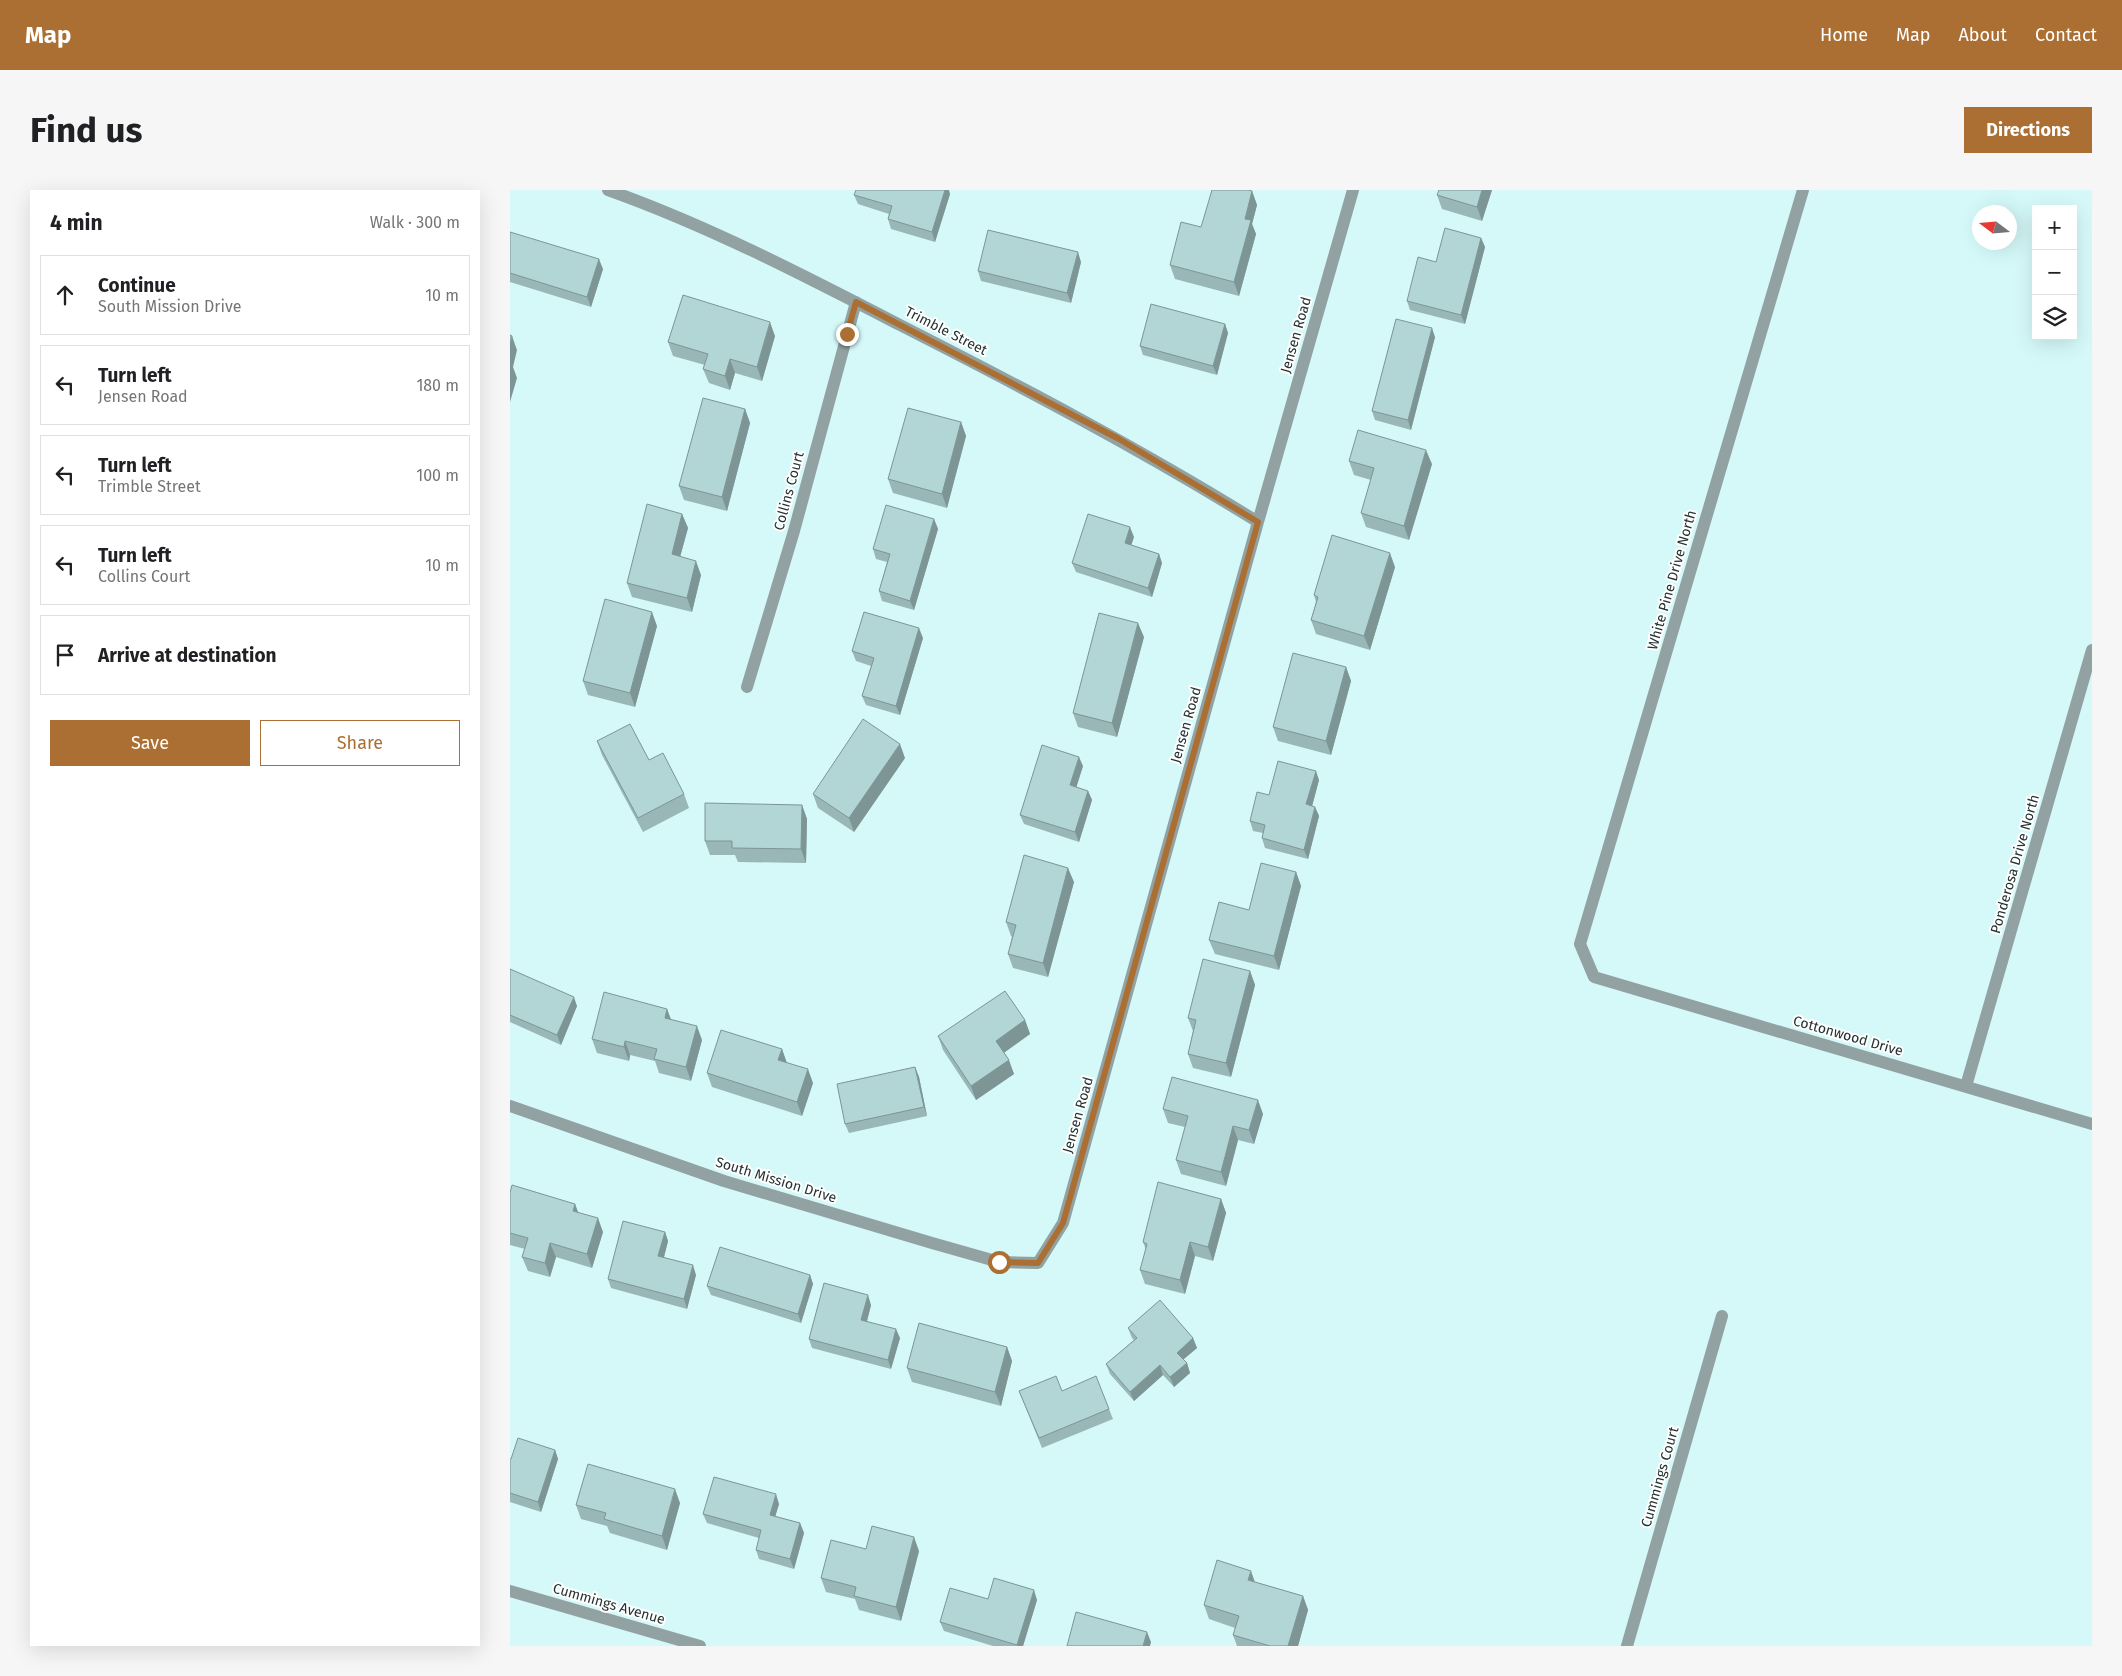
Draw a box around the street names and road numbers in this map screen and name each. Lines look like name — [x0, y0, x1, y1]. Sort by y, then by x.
street label: Jensen Road — [1277, 295, 1315, 375]
street label: Trimble Street — [902, 303, 991, 359]
street label: Collins Court — [770, 449, 808, 532]
street label: White Pine Drive North — [1644, 508, 1700, 652]
street label: Jensen Road — [1167, 685, 1205, 765]
street label: Ponderosa Drive North — [1987, 792, 2043, 936]
street label: Cottonwood Drive — [1791, 1012, 1905, 1060]
street label: Jensen Road — [1059, 1075, 1097, 1155]
street label: South Mission Drive — [713, 1154, 839, 1206]
street label: Cummings Court — [1638, 1424, 1683, 1529]
street label: Cummings Avenue — [551, 1580, 667, 1628]

